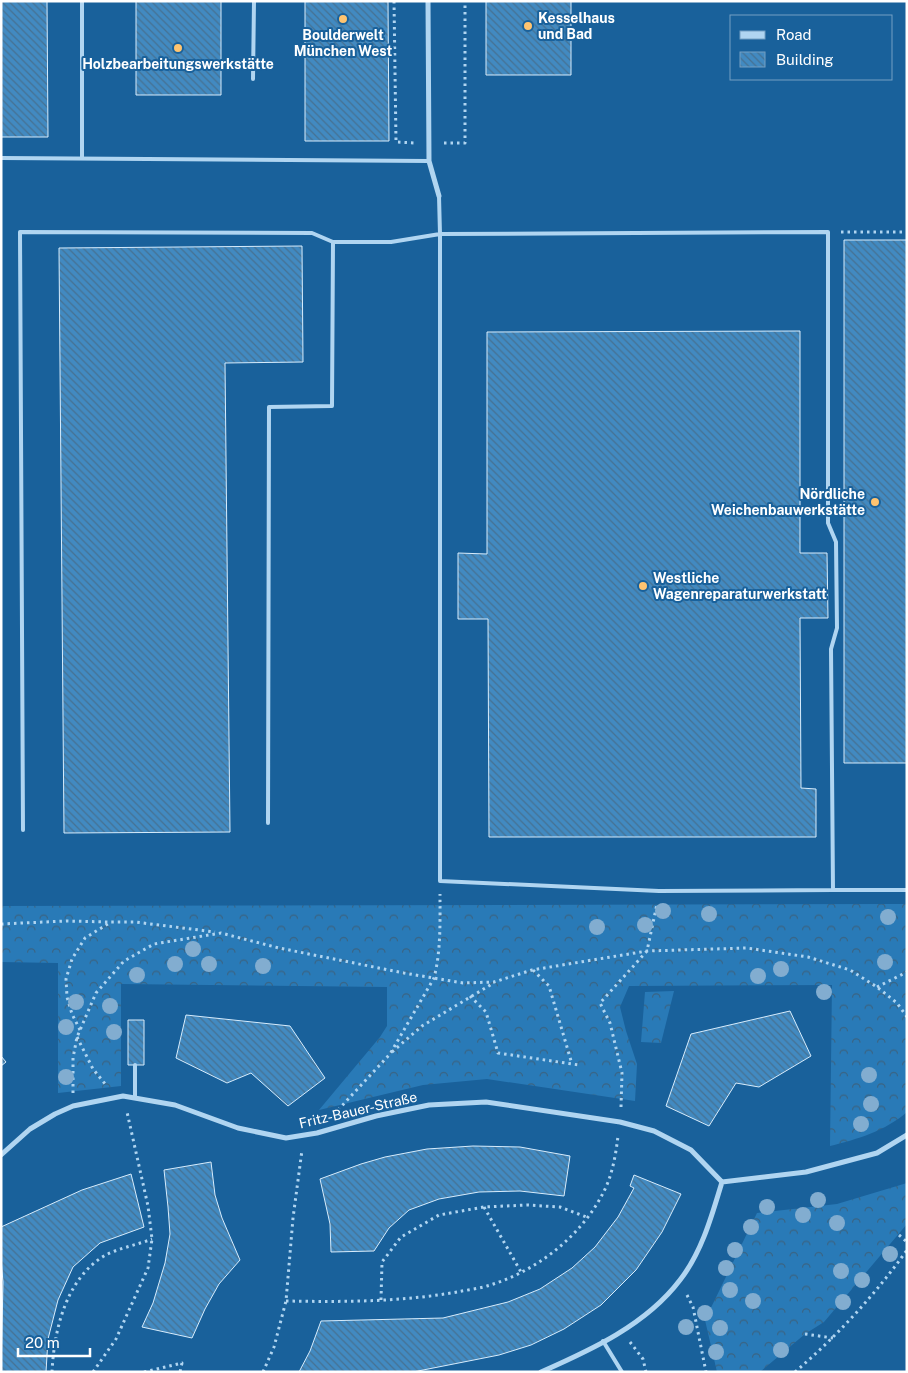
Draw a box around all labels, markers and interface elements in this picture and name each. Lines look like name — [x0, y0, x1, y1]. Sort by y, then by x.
place label: Kesselhaus und Bad — [538, 10, 615, 42]
marker: Boulderwelt München West — [337, 13, 349, 25]
legend — [730, 15, 893, 80]
marker: Kesselhaus und Bad — [522, 20, 534, 32]
text: Road — [776, 26, 812, 43]
place label: Boulderwelt München West — [294, 27, 393, 59]
marker: Holzbearbeitungswerkstätte — [172, 42, 184, 54]
text: Building — [776, 51, 834, 68]
place label: Holzbearbeitungswerkstätte — [82, 56, 274, 72]
place label: Nördliche Weichenbauwerkstätte — [711, 486, 865, 518]
marker: Nördliche Weichenbauwerkstätte — [869, 496, 881, 508]
place label: Westliche Wagenreparaturwerkstatt — [653, 570, 827, 602]
marker: Westliche Wagenreparaturwerkstatt — [637, 580, 649, 592]
street label: Fritz-Bauer-Straße — [297, 1089, 419, 1131]
scale bar — [18, 1326, 90, 1358]
text: 20 m — [25, 1334, 60, 1351]

